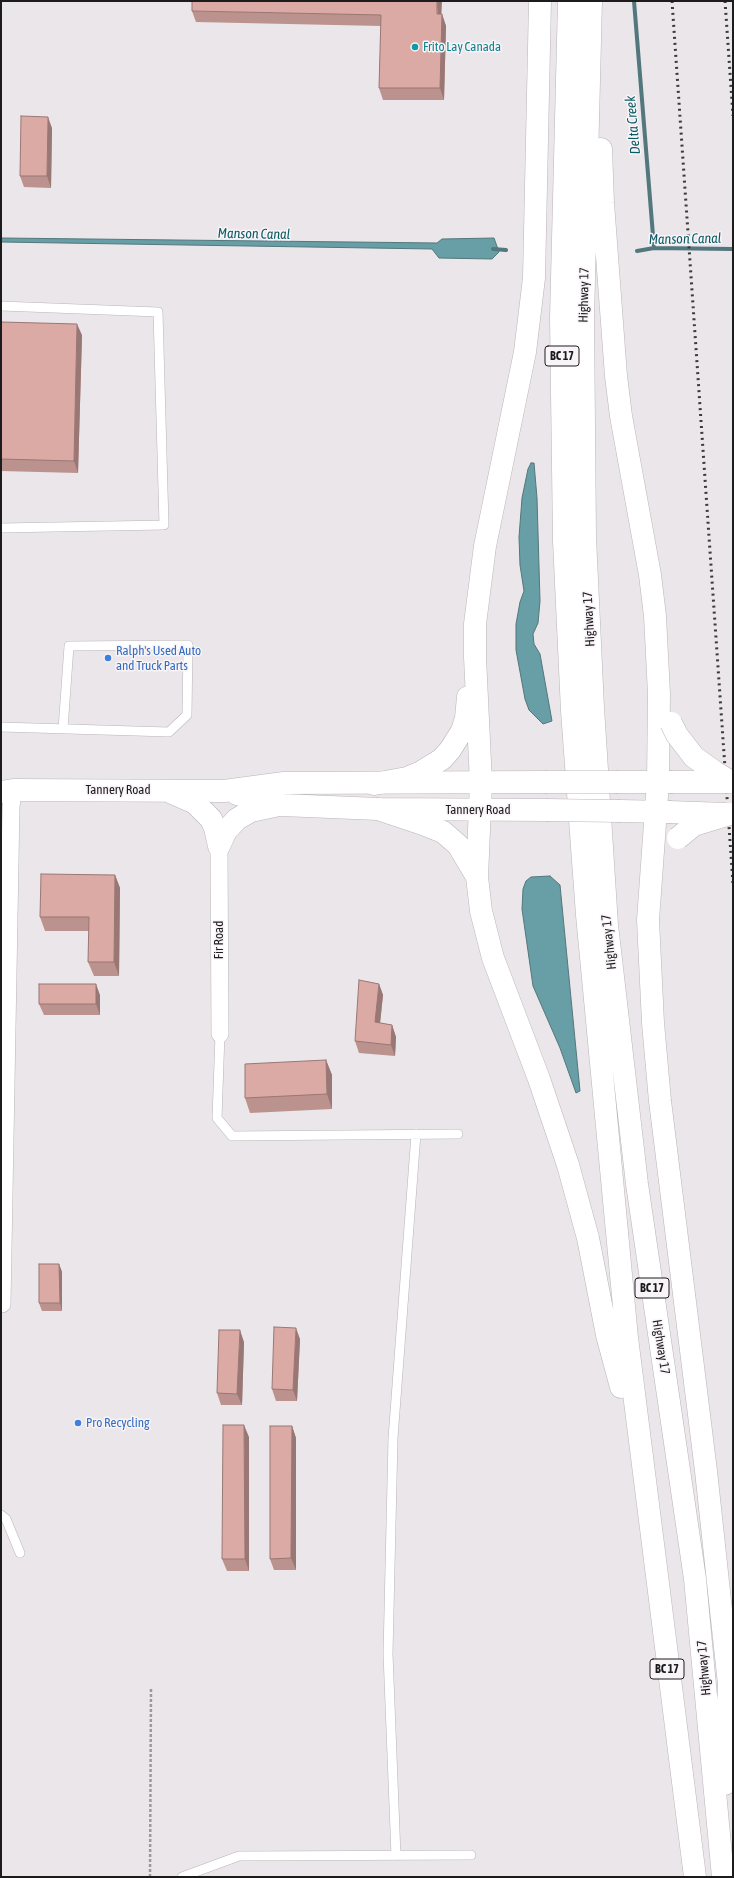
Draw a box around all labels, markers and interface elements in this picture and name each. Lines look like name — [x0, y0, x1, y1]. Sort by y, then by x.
place label: Frito Lay Canada — [423, 39, 501, 55]
marker: Frito Lay Canada — [410, 42, 420, 52]
water label: Delta Creek — [622, 95, 644, 155]
water label: Manson Canal — [217, 225, 291, 243]
water label: Manson Canal — [648, 230, 722, 248]
street label: Highway 17 — [576, 267, 592, 323]
road number: BC 17 — [545, 346, 579, 366]
street label: Highway 17 — [580, 591, 598, 647]
place label: Ralph's Used Auto and Truck Parts — [116, 643, 201, 674]
marker: Ralph's Used Auto and Truck Parts — [103, 653, 113, 663]
street label: Tannery Road — [85, 782, 151, 798]
street label: Tannery Road — [445, 802, 511, 818]
street label: Highway 17 — [598, 914, 620, 970]
street label: Fir Road — [211, 921, 227, 959]
road number: BC 17 — [635, 1278, 669, 1298]
street label: Highway 17 — [649, 1318, 673, 1376]
place label: Pro Recycling — [86, 1415, 150, 1431]
marker: Pro Recycling — [73, 1418, 83, 1428]
street label: Highway 17 — [694, 1640, 714, 1696]
road number: BC 17 — [650, 1659, 684, 1679]

